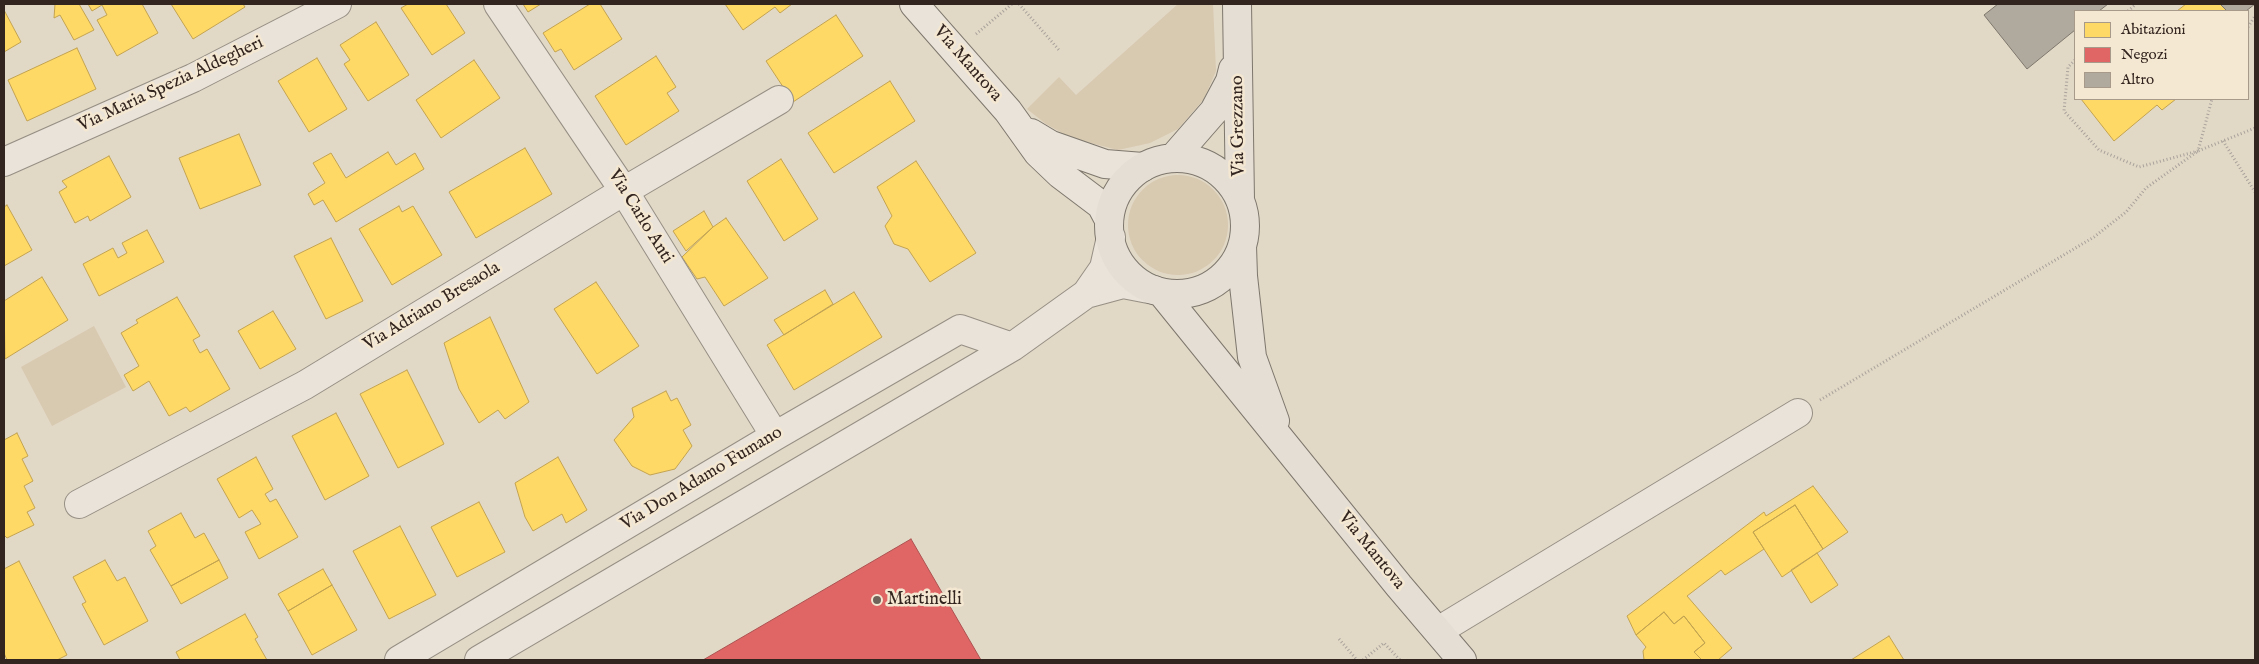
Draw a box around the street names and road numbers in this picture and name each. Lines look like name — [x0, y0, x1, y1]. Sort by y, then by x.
street label: Via Mantova — [928, 21, 1006, 107]
street label: Via Maria Spezia Aldegheri — [75, 33, 267, 137]
street label: Via Grezzano — [1227, 75, 1251, 177]
street label: Via Carlo Anti — [603, 166, 677, 268]
street label: Via Adriano Bresaola — [360, 258, 504, 356]
street label: Via Don Adamo Fumano — [617, 422, 787, 536]
street label: Via Mantova — [1333, 508, 1409, 594]

